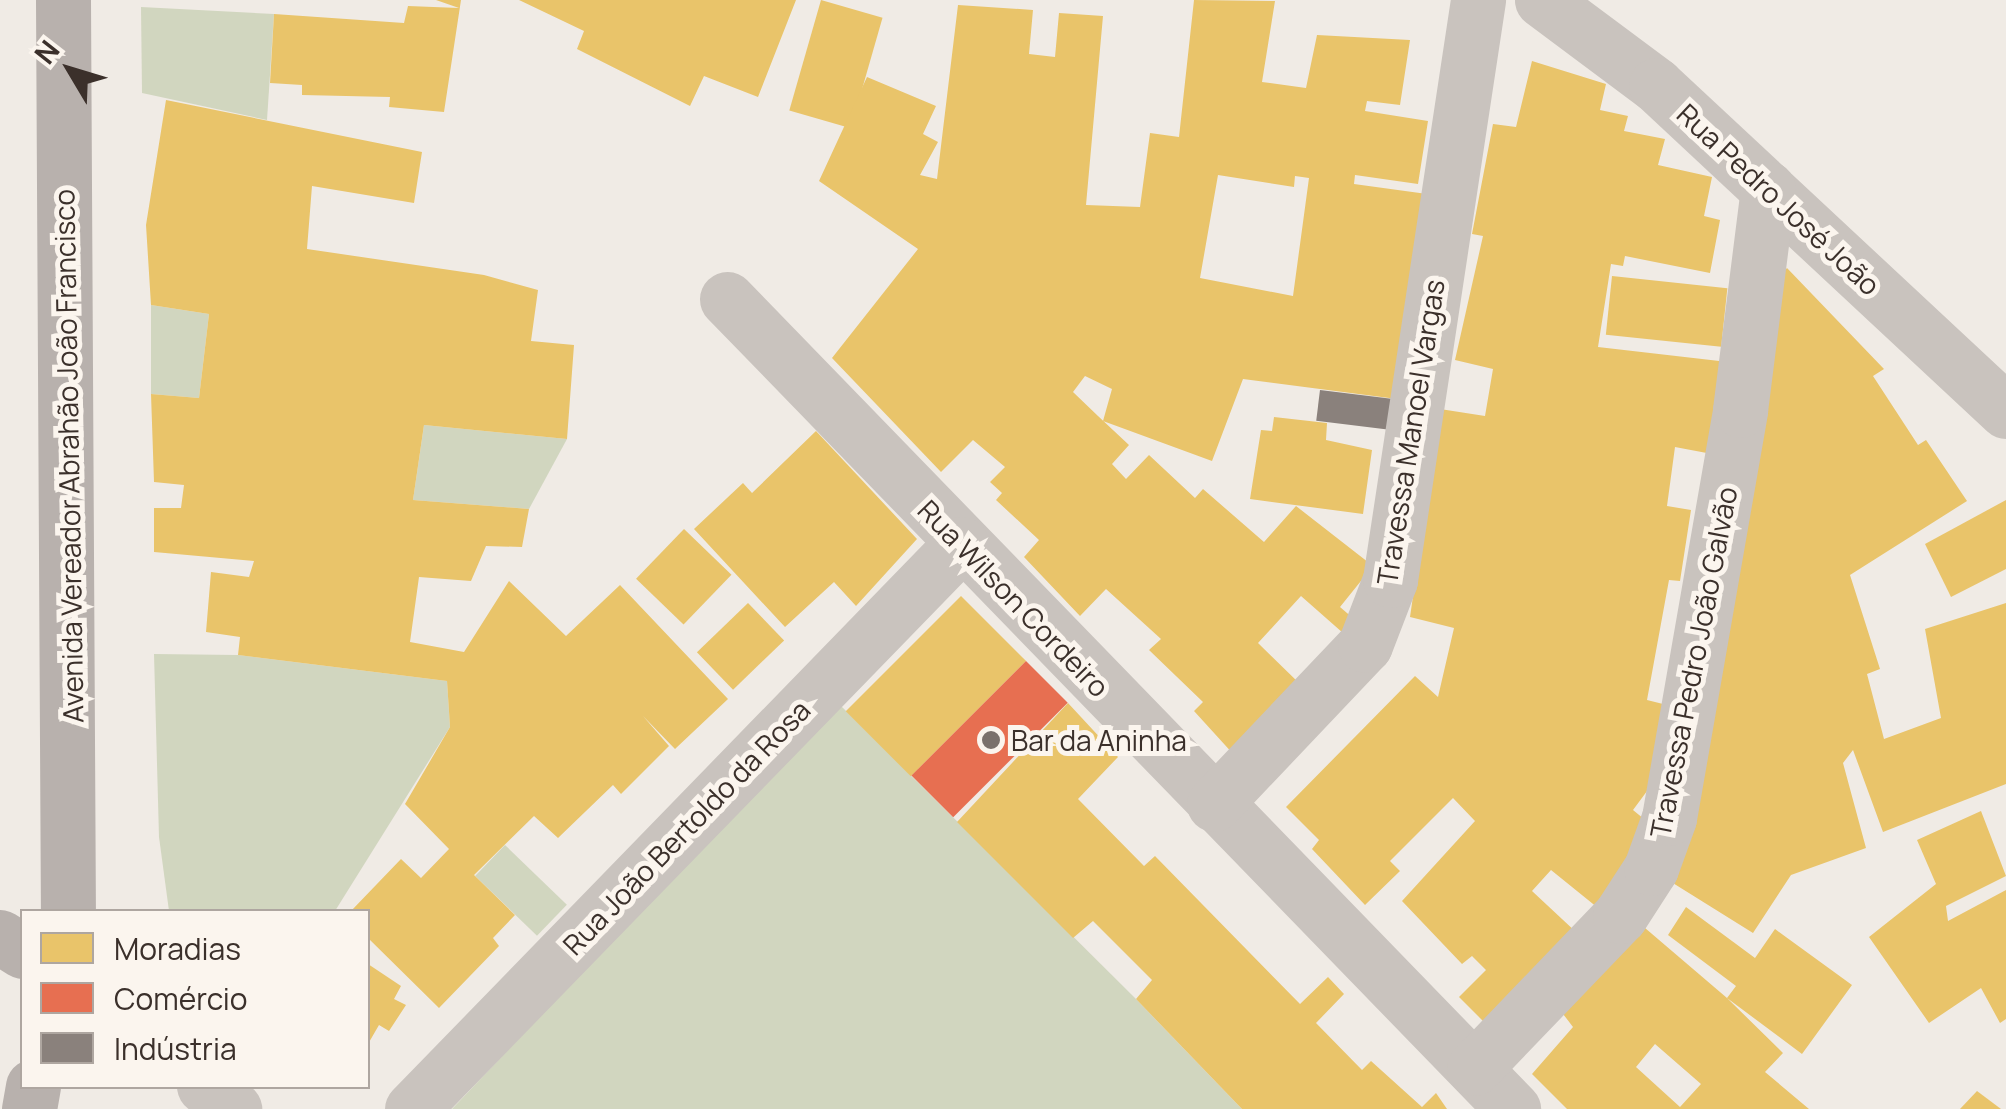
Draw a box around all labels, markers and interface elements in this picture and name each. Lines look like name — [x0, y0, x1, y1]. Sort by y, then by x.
north arrow — [20, 20, 120, 120]
text: N — [25, 32, 68, 71]
street label: Rua Pedro José João — [1671, 96, 1887, 302]
street label: Avenida Vereador Abrahão João Francisco — [47, 189, 89, 723]
street label: Travessa Manoel Vargas — [1369, 277, 1451, 587]
street label: Travessa Pedro João Galvão — [1642, 484, 1744, 840]
street label: Rua Wilson Cordeiro — [912, 493, 1116, 703]
street label: Rua João Bertoldo da Rosa — [556, 693, 816, 961]
place label: Bar da Aninha — [1011, 723, 1187, 757]
marker: Bar da Aninha — [980, 729, 1002, 751]
legend — [20, 909, 370, 1089]
text: Moradias — [114, 928, 241, 969]
text: Comércio — [114, 978, 248, 1019]
text: Indústria — [114, 1028, 237, 1069]

